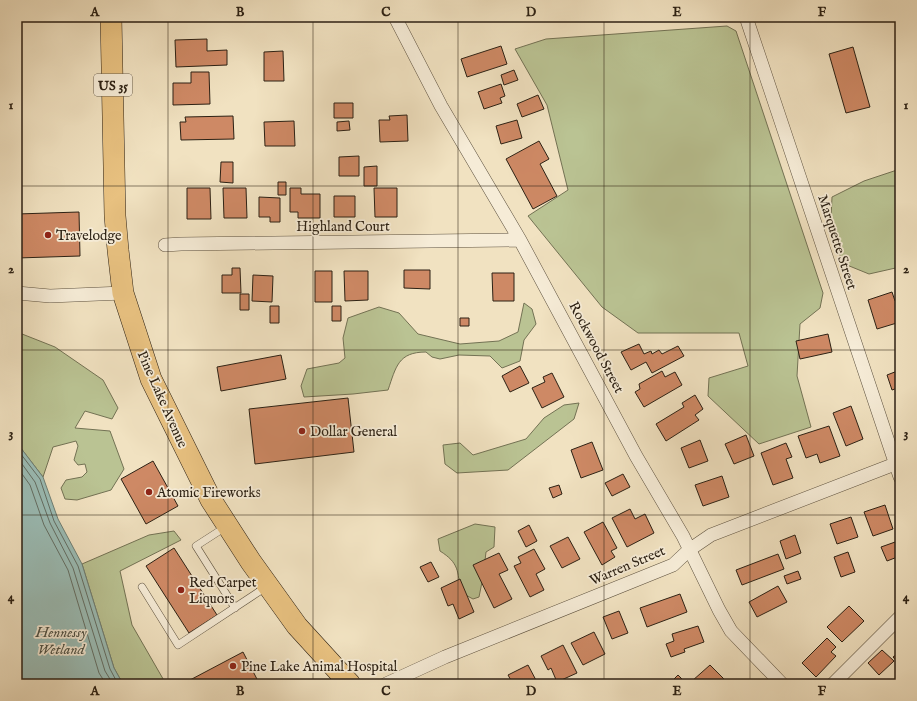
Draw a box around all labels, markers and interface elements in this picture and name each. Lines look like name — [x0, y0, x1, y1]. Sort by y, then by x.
text: A — [90, 4, 101, 21]
text: B — [236, 4, 245, 21]
text: C — [381, 4, 391, 21]
text: D — [526, 4, 537, 21]
text: E — [672, 4, 682, 21]
text: F — [818, 4, 827, 21]
road number: US 35 — [94, 74, 132, 96]
text: 1 — [9, 97, 14, 114]
text: 1 — [904, 97, 909, 114]
street label: Marquette Street — [813, 193, 861, 292]
street label: Highland Court — [296, 218, 390, 236]
place label: Travelodge — [56, 227, 122, 245]
marker: Travelodge — [43, 230, 53, 240]
text: 2 — [8, 261, 14, 278]
text: 2 — [903, 261, 909, 278]
street label: Rockwood Street — [564, 299, 628, 396]
street label: Pine Lake Avenue — [133, 348, 192, 451]
place label: Dollar General — [310, 423, 397, 441]
text: 3 — [9, 425, 14, 442]
text: 3 — [904, 425, 909, 442]
marker: Dollar General — [297, 426, 307, 436]
place label: Atomic Fireworks — [156, 484, 261, 502]
marker: Atomic Fireworks — [144, 487, 154, 497]
street label: Warren Street — [587, 542, 668, 590]
place label: Red Carpet Liquors — [189, 574, 257, 608]
marker: Red Carpet Liquors — [176, 585, 186, 595]
text: 4 — [8, 589, 15, 606]
text: 4 — [903, 589, 910, 606]
water label: Hennessy Wetland — [34, 623, 87, 659]
place label: Pine Lake Animal Hospital — [241, 658, 397, 676]
marker: Pine Lake Animal Hospital — [228, 661, 238, 671]
text: A — [90, 683, 101, 700]
text: B — [236, 683, 245, 700]
text: C — [381, 683, 391, 700]
text: D — [526, 683, 537, 700]
text: E — [672, 683, 682, 700]
text: F — [818, 683, 827, 700]

